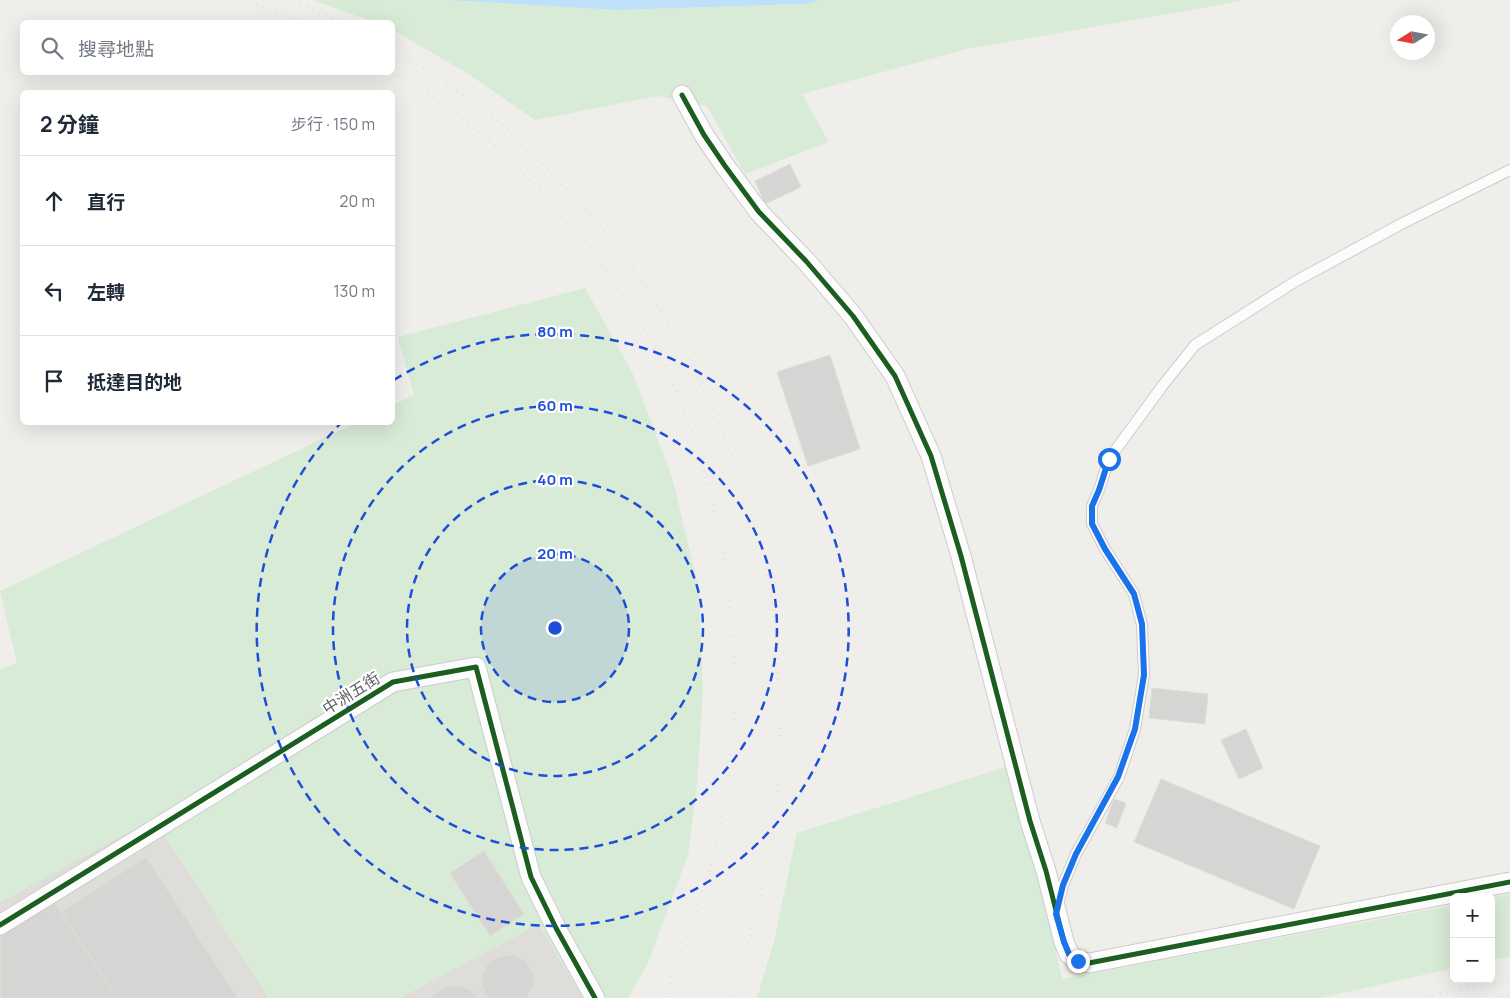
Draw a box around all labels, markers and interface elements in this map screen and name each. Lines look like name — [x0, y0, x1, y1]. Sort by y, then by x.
north arrow — [1390, 15, 1435, 60]
search box — [20, 20, 395, 75]
icon: search — [38, 34, 66, 62]
text: 搜尋地點 — [78, 36, 154, 62]
text: 2 分鐘 — [40, 110, 99, 138]
text: 步行 · 150 m — [291, 113, 375, 135]
icon: ahead — [40, 187, 68, 215]
text: 直行 — [87, 189, 125, 215]
text: 20 m — [339, 190, 375, 212]
icon: left — [40, 277, 68, 305]
text: 左轉 — [87, 279, 125, 305]
text: 130 m — [333, 280, 375, 302]
text: 80 m — [537, 321, 573, 342]
icon: arrive — [40, 367, 68, 395]
text: 抵達目的地 — [87, 369, 182, 395]
text: 60 m — [537, 395, 573, 416]
route start — [1098, 448, 1121, 471]
text: 40 m — [537, 469, 573, 490]
text: 20 m — [537, 543, 573, 564]
centre of rings — [546, 619, 564, 637]
street label: 中洲五街 — [318, 667, 384, 719]
map controls — [1450, 893, 1495, 983]
button: + — [1450, 893, 1495, 938]
button: − — [1450, 938, 1495, 983]
route end — [1067, 950, 1090, 973]

